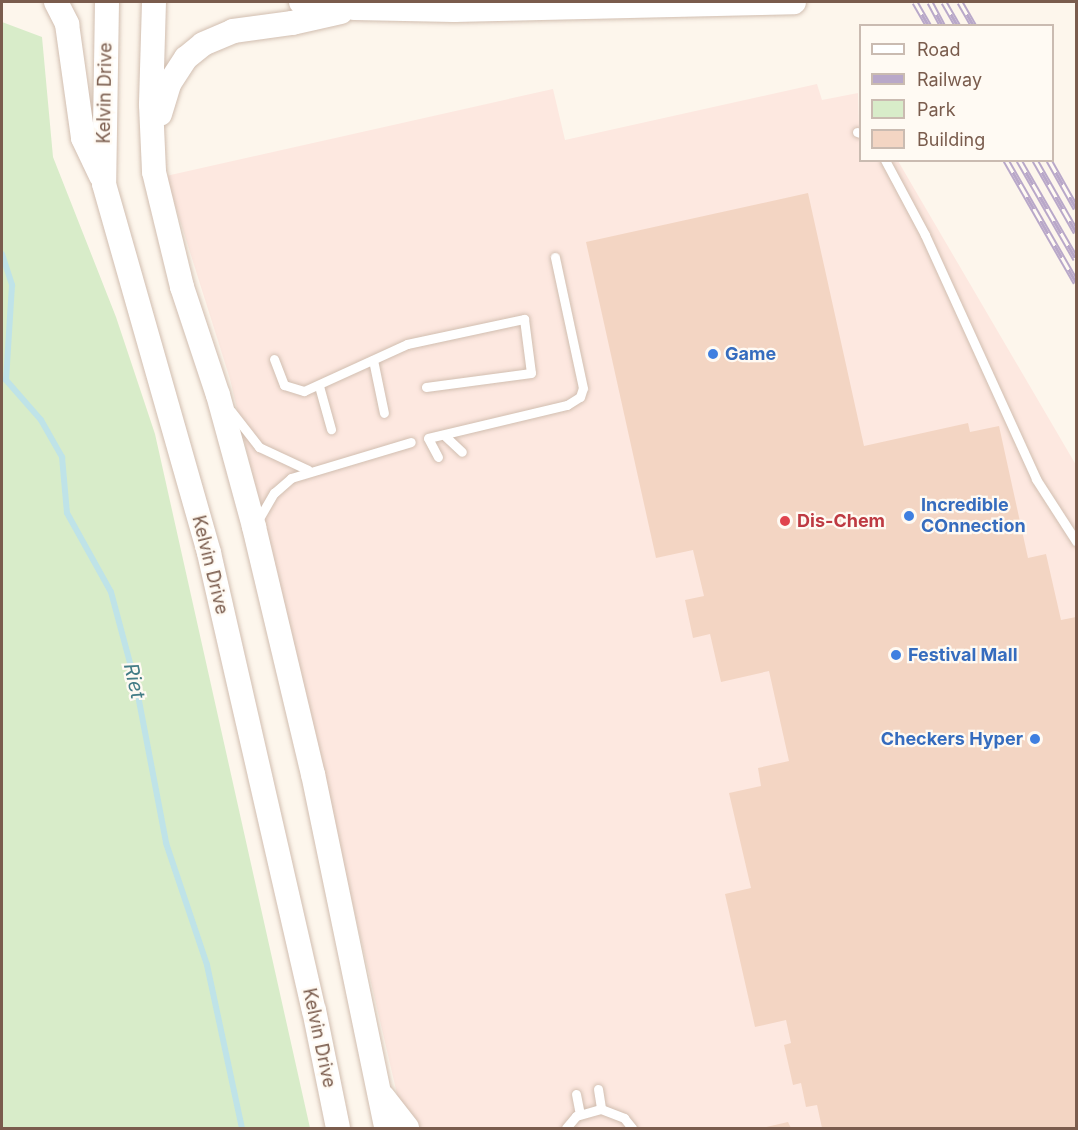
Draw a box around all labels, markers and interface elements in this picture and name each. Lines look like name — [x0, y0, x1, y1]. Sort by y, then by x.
legend — [859, 24, 1054, 162]
text: Road — [917, 39, 960, 60]
street label: Kelvin Drive — [93, 42, 117, 144]
text: Railway — [917, 69, 982, 90]
text: Park — [917, 99, 956, 120]
text: Building — [917, 129, 985, 150]
place label: Game — [725, 343, 776, 365]
marker: Game — [706, 347, 720, 361]
place label: Incredible COnnection — [921, 495, 1026, 538]
marker: Incredible COnnection — [902, 509, 916, 523]
place label: Dis-Chem — [797, 510, 885, 532]
street label: Kelvin Drive — [187, 513, 233, 617]
marker: Dis-Chem — [778, 514, 792, 528]
place label: Festival Mall — [908, 644, 1018, 666]
marker: Festival Mall — [889, 648, 903, 662]
water label: Riet — [118, 661, 150, 701]
place label: Checkers Hyper — [881, 728, 1023, 750]
marker: Checkers Hyper — [1028, 732, 1042, 746]
street label: Kelvin Drive — [298, 986, 340, 1090]

